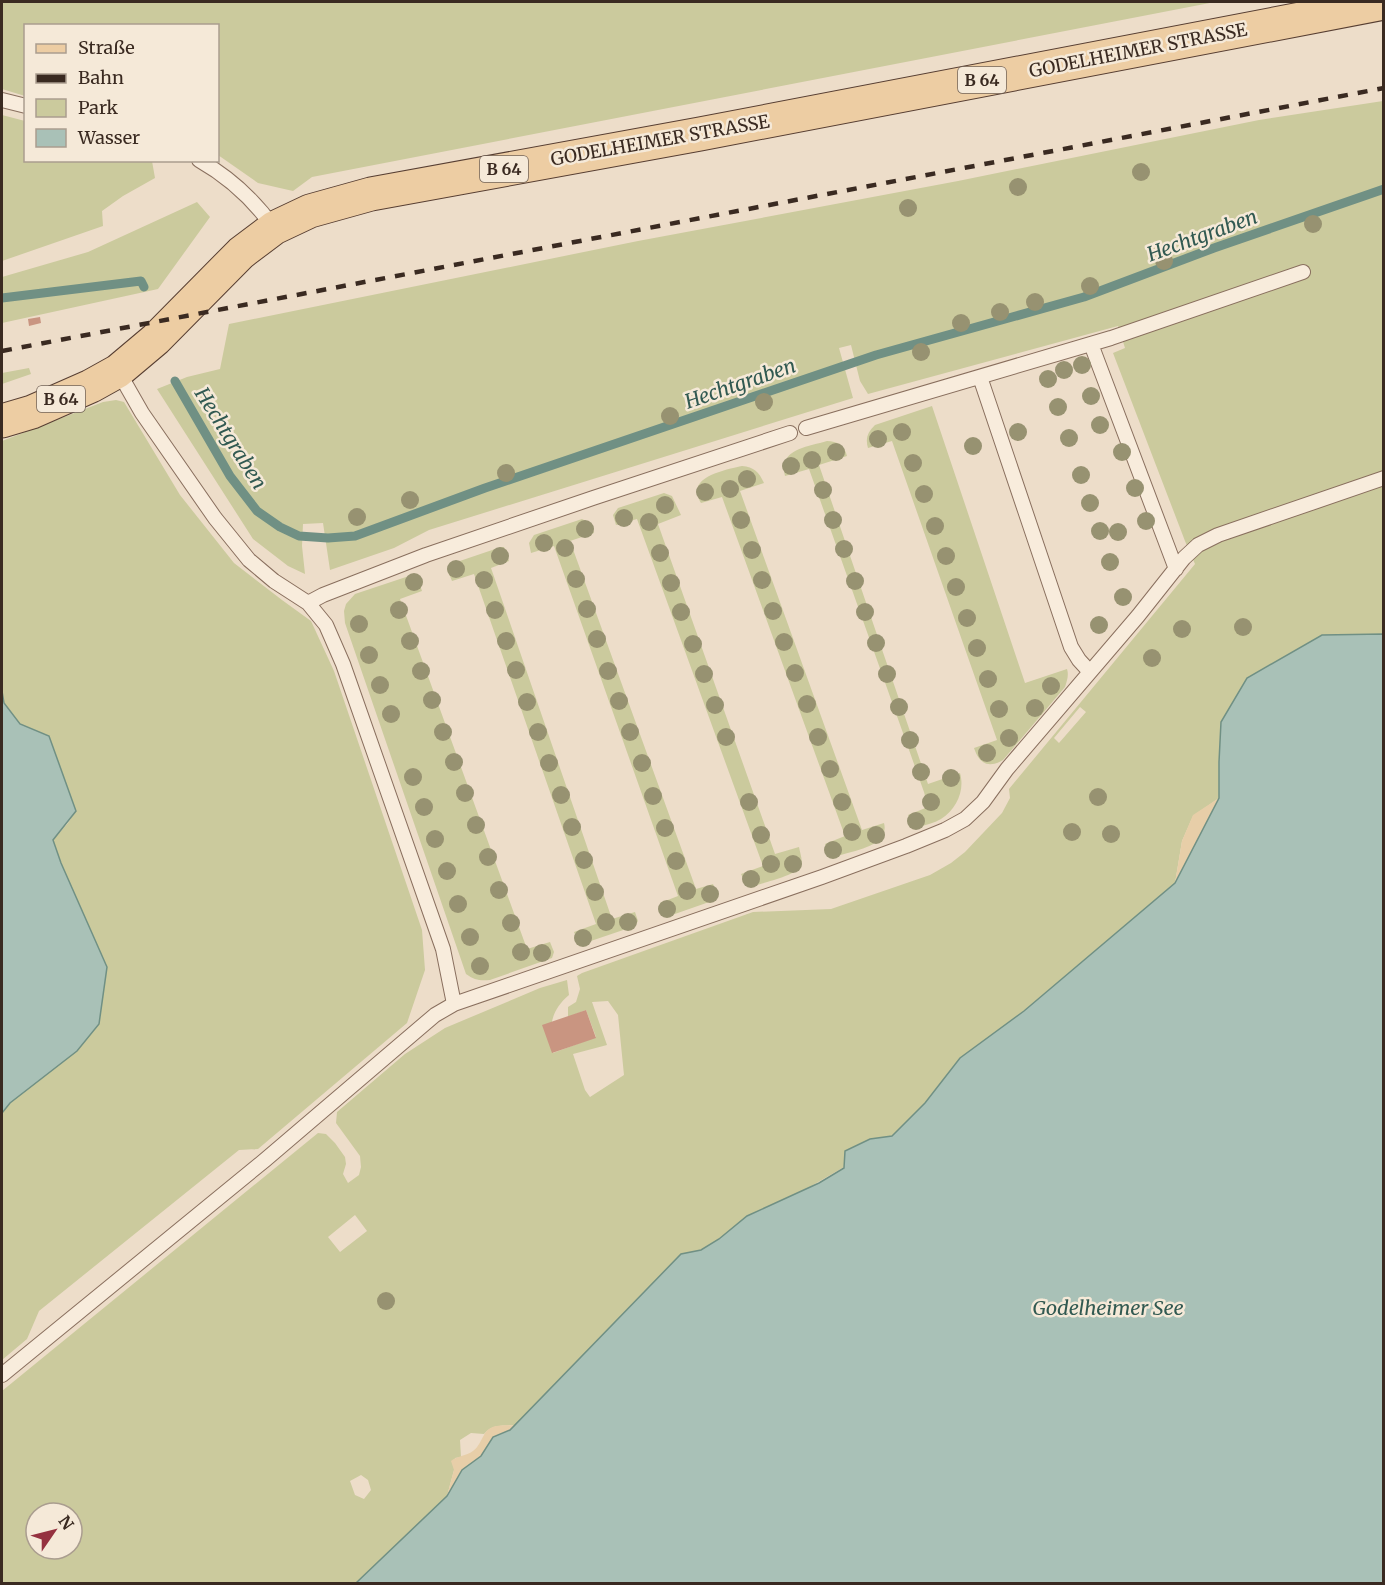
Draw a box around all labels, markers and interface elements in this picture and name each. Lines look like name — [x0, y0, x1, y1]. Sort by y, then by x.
street label: GODELHEIMER STRASSE — [1027, 17, 1250, 82]
legend — [24, 24, 219, 162]
text: Straße — [78, 36, 135, 59]
text: Bahn — [78, 66, 124, 89]
road number: B 64 — [958, 67, 1006, 93]
text: Park — [78, 96, 119, 119]
street label: GODELHEIMER STRASSE — [549, 109, 772, 171]
text: Wasser — [77, 126, 140, 149]
road number: B 64 — [480, 156, 528, 182]
water label: Hechtgraben — [1142, 203, 1261, 267]
water label: Hechtgraben — [680, 352, 799, 414]
water label: Hechtgraben — [189, 381, 272, 494]
road number: B 64 — [37, 386, 85, 412]
water label: Godelheimer See — [1032, 1295, 1184, 1320]
north arrow — [24, 1501, 84, 1561]
text: N — [54, 1511, 78, 1534]

